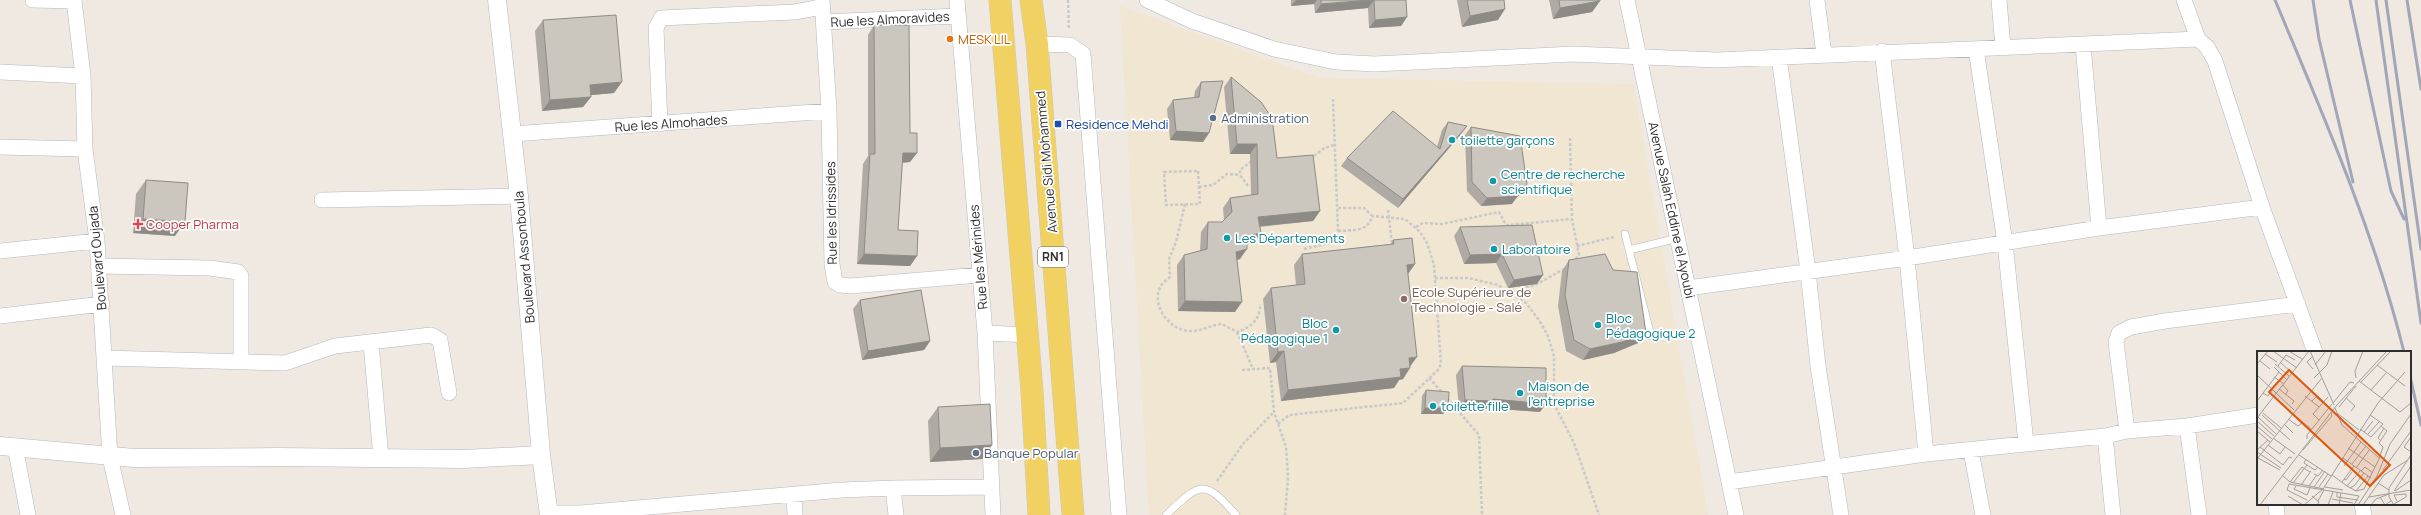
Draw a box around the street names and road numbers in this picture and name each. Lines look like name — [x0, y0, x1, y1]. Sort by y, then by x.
street label: Rue les Almoravides — [830, 7, 950, 31]
street label: Avenue Sidi Mohammed — [1031, 90, 1061, 234]
street label: Rue les Almohades — [614, 110, 728, 136]
street label: Avenue Salah Eddine el Ayoubi — [1644, 120, 1700, 300]
street label: Rue les Idrissides — [821, 161, 841, 265]
street label: Boulevard Assonboula — [509, 190, 539, 324]
street label: Rue les Mérinides — [964, 204, 992, 310]
street label: Boulevard Oujada — [83, 205, 111, 311]
road number: RN1 — [1038, 247, 1068, 267]

